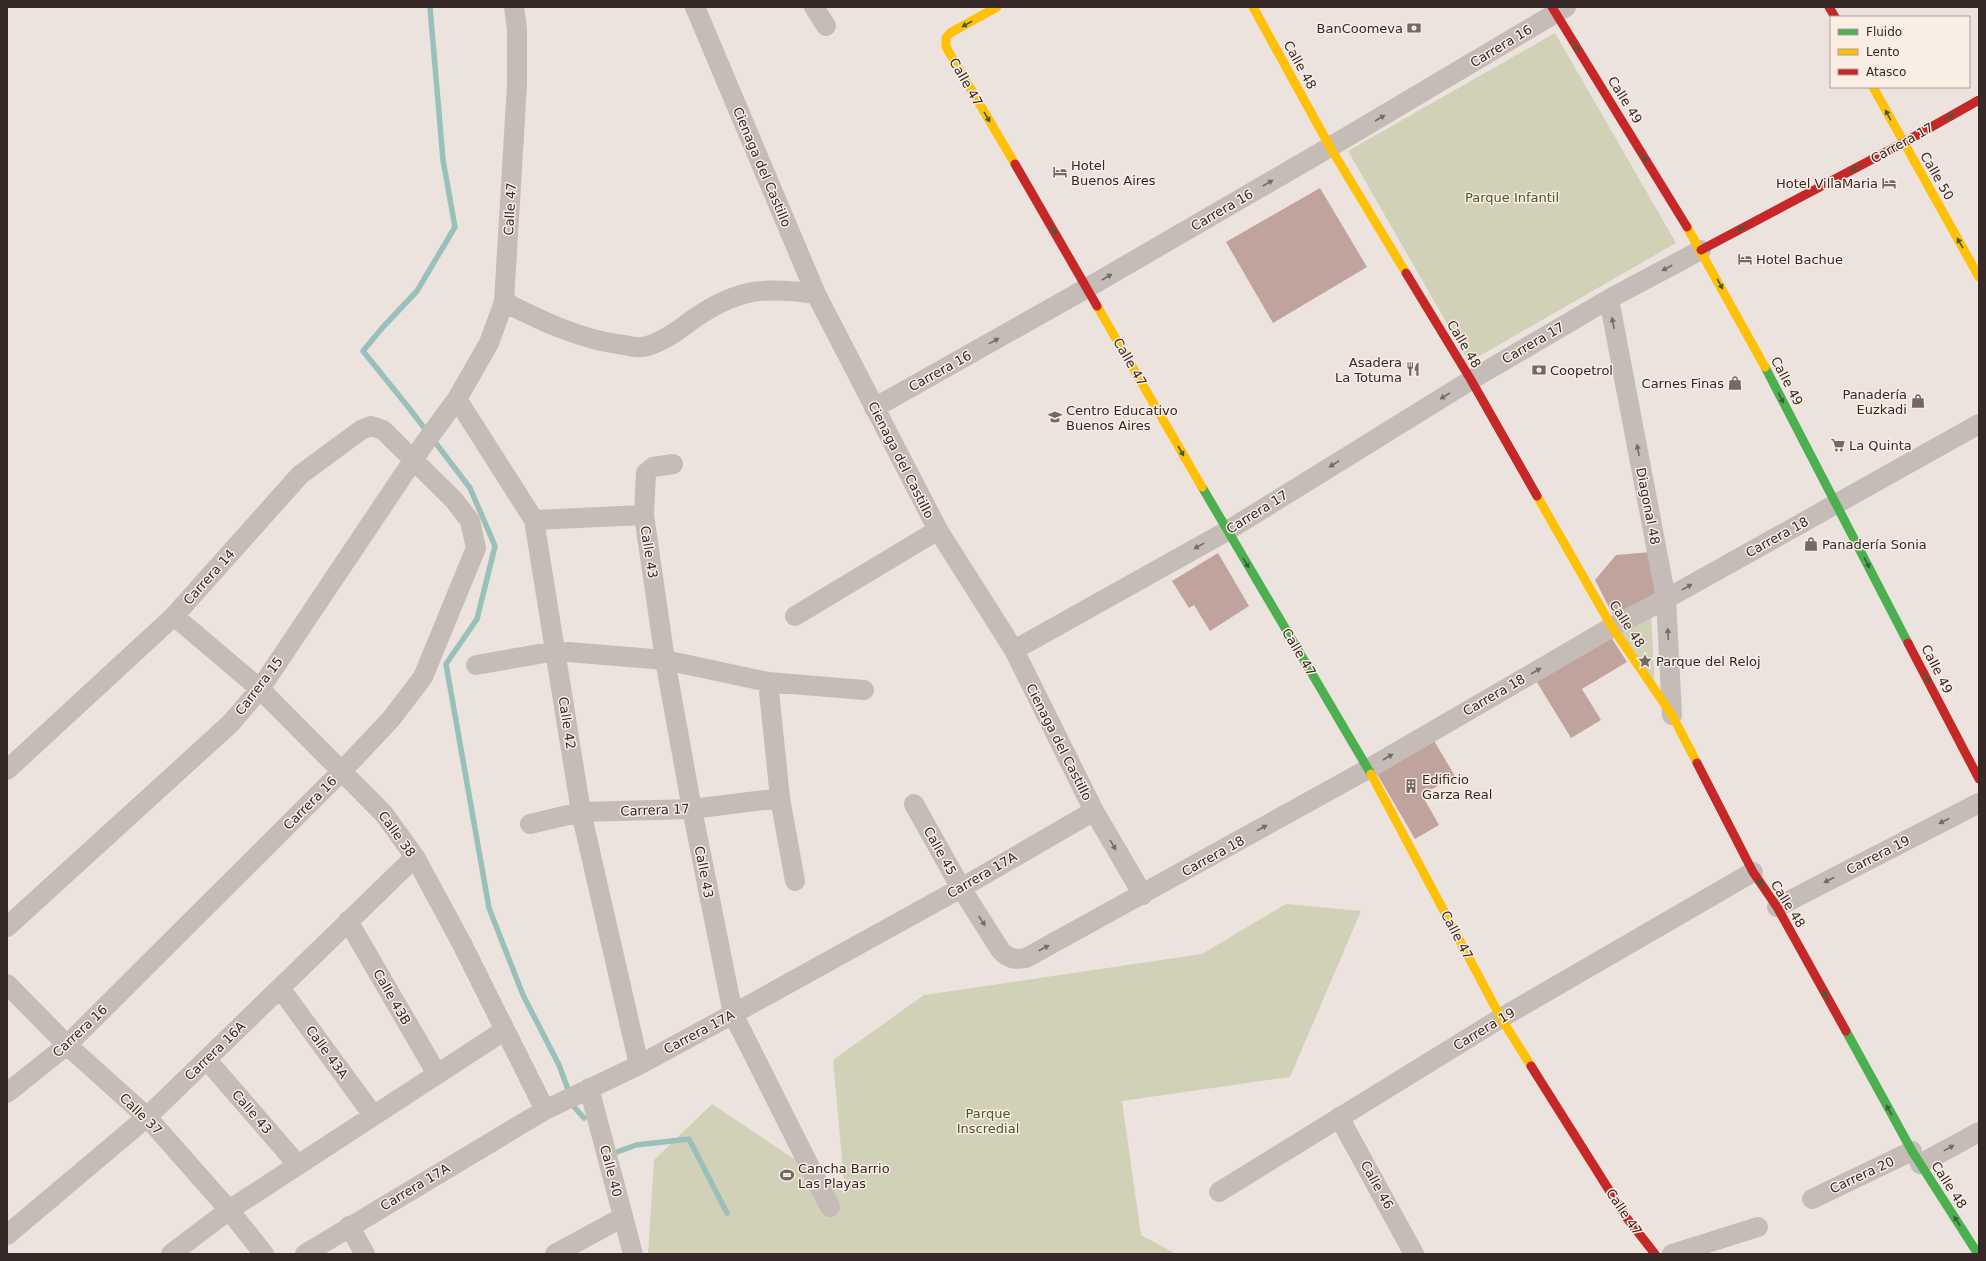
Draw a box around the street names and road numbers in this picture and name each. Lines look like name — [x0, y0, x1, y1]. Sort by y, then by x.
street label: Carrera 16 — [1467, 22, 1535, 70]
street label: Calle 48 — [1281, 38, 1319, 92]
street label: Calle 47 — [946, 55, 986, 109]
street label: Calle 49 — [1605, 74, 1645, 126]
street label: Cienaga del Castillo — [730, 105, 794, 229]
street label: Carrera 17 — [1868, 120, 1936, 166]
street label: Calle 50 — [1917, 149, 1957, 203]
street label: Calle 47 — [501, 182, 519, 236]
street label: Carrera 16 — [1188, 186, 1256, 234]
street label: Calle 48 — [1444, 317, 1484, 371]
street label: Carrera 17 — [1499, 319, 1567, 367]
street label: Calle 47 — [1110, 335, 1150, 389]
street label: Carrera 16 — [906, 348, 974, 394]
street label: Calle 49 — [1768, 354, 1806, 408]
street label: Cienaga del Castillo — [865, 399, 937, 521]
street label: Diagonal 48 — [1633, 466, 1663, 546]
street label: Carrera 17 — [1224, 487, 1290, 537]
street label: Carrera 18 — [1743, 514, 1811, 560]
street label: Calle 43 — [637, 525, 661, 579]
street label: Carrera 14 — [180, 546, 238, 608]
street label: Calle 48 — [1606, 598, 1648, 650]
street label: Calle 47 — [1279, 625, 1319, 679]
street label: Calle 49 — [1918, 642, 1956, 696]
street label: Carrera 15 — [232, 654, 286, 718]
street label: Carrera 18 — [1460, 671, 1528, 719]
street label: Cienaga del Castillo — [1023, 681, 1095, 803]
street label: Calle 42 — [555, 696, 579, 750]
street label: Carrera 16 — [280, 773, 340, 833]
street label: Carrera 17 — [620, 801, 690, 819]
street label: Calle 38 — [375, 808, 419, 860]
street label: Calle 45 — [921, 824, 959, 878]
street label: Carrera 18 — [1179, 833, 1247, 879]
street label: Carrera 19 — [1844, 833, 1912, 877]
street label: Calle 43 — [692, 845, 716, 899]
street label: Carrera 17A — [944, 849, 1020, 901]
street label: Calle 48 — [1768, 878, 1808, 930]
street label: Calle 47 — [1438, 908, 1476, 962]
street label: Calle 43B — [370, 966, 414, 1028]
street label: Carrera 16 — [50, 1002, 110, 1060]
street label: Carrera 19 — [1450, 1005, 1518, 1053]
street label: Carrera 17A — [661, 1007, 737, 1057]
street label: Carrera 16A — [182, 1018, 248, 1084]
street label: Calle 43A — [303, 1023, 351, 1082]
street label: Calle 43 — [229, 1087, 275, 1137]
street label: Calle 37 — [117, 1090, 165, 1138]
street label: Calle 40 — [597, 1143, 625, 1199]
street label: Carrera 20 — [1827, 1154, 1897, 1196]
street label: Calle 46 — [1358, 1158, 1396, 1212]
street label: Calle 48 — [1928, 1159, 1970, 1211]
street label: Carrera 17A — [378, 1160, 452, 1214]
street label: Calle 47 — [1603, 1186, 1645, 1238]

